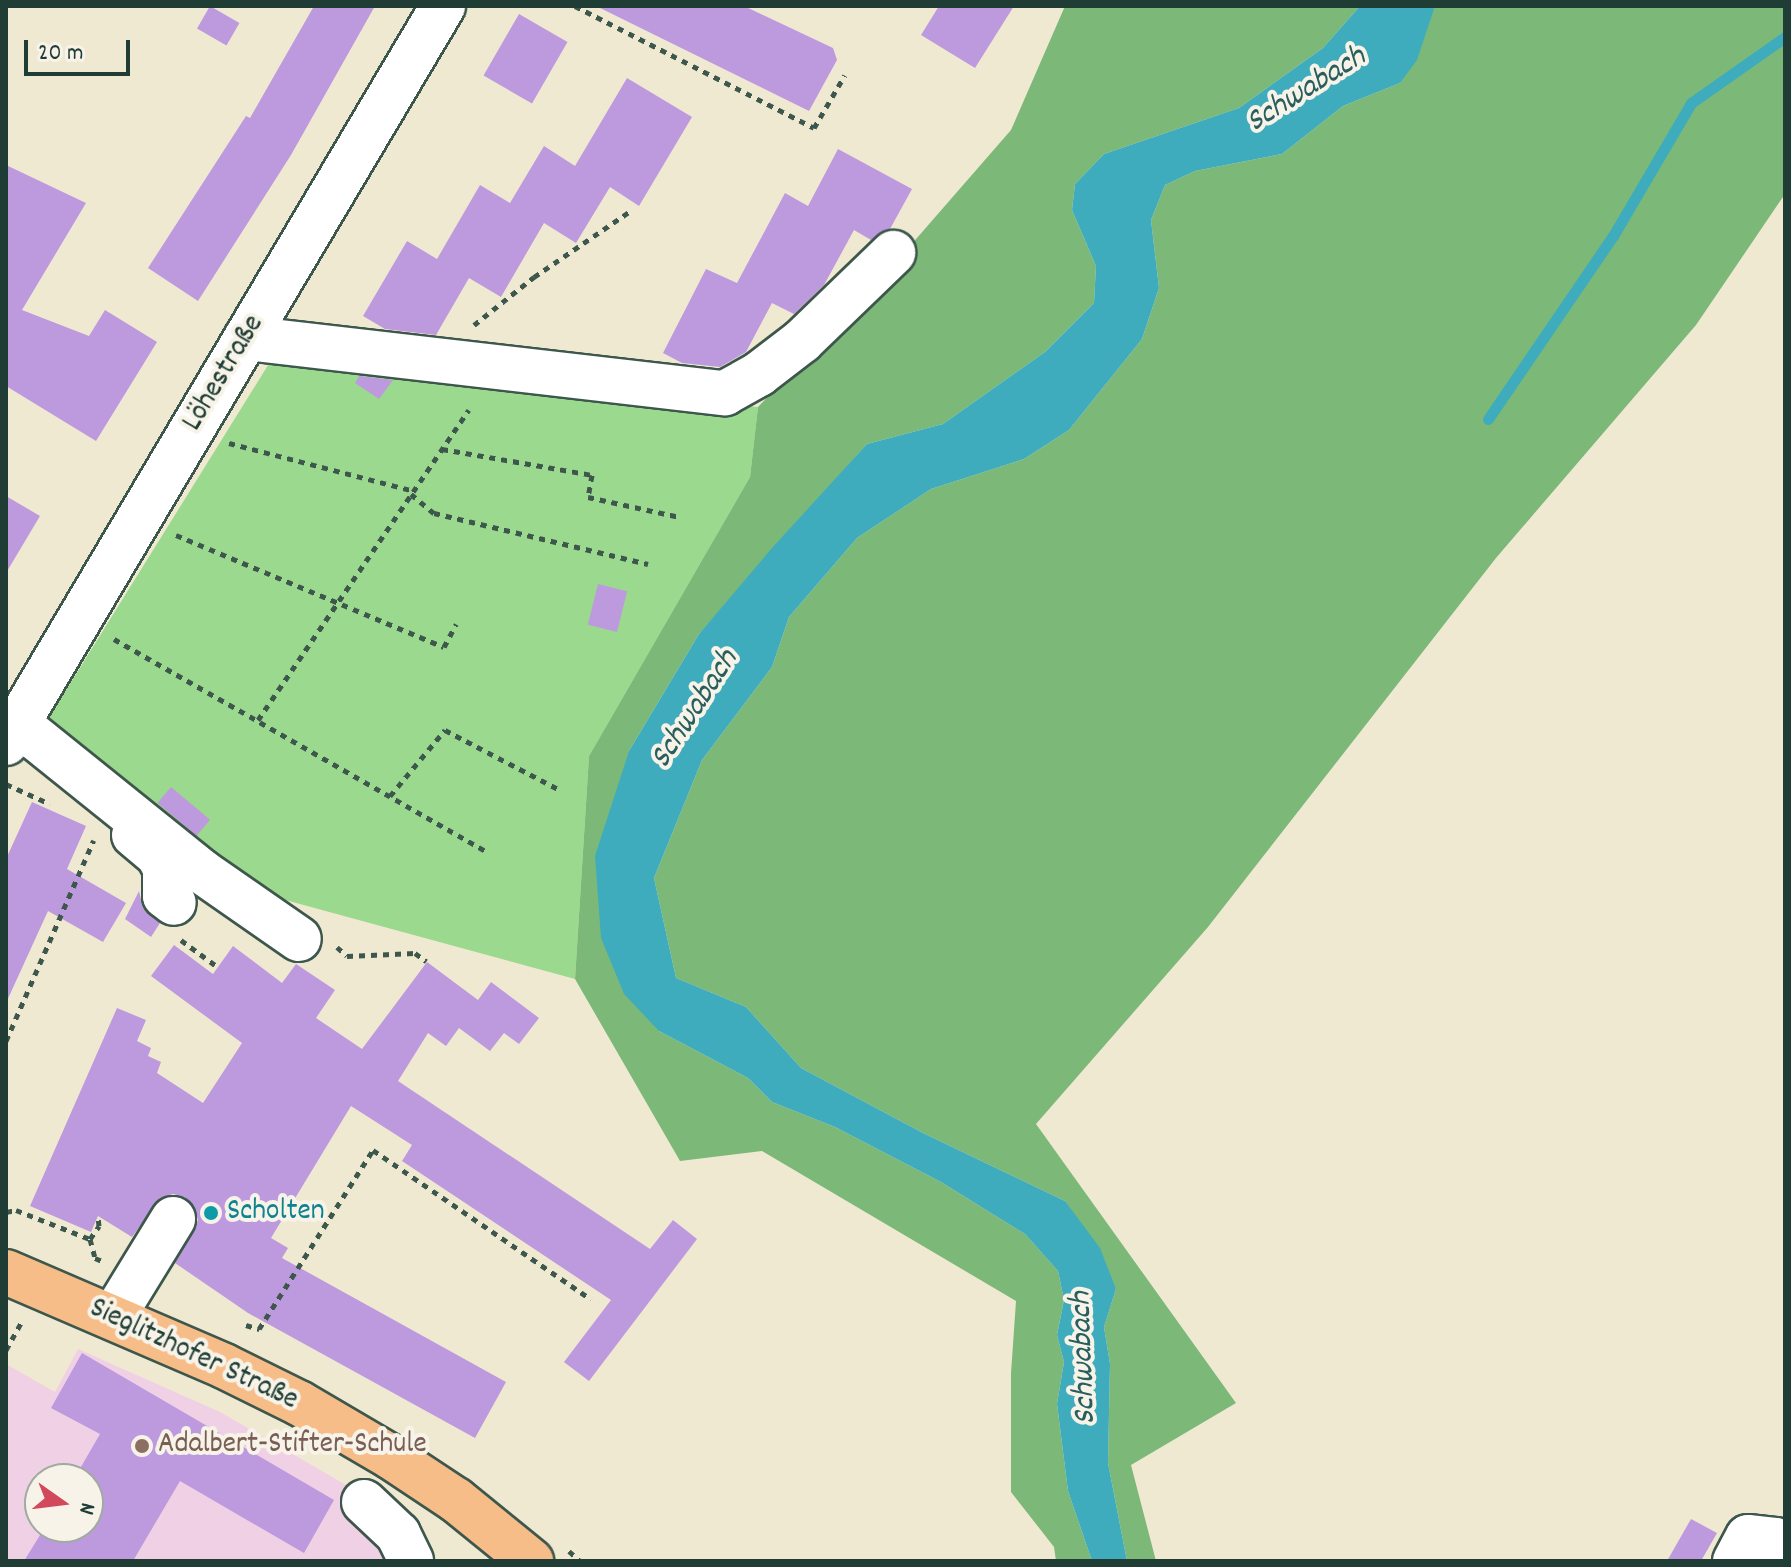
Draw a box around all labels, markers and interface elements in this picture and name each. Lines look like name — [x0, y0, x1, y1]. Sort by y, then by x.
scale bar — [28, 24, 134, 74]
text: 20 m — [38, 37, 84, 71]
water label: Schwabach — [1240, 39, 1374, 143]
street label: Löhestraße — [176, 309, 274, 439]
water label: Schwabach — [644, 644, 748, 776]
place label: Scholten — [227, 1195, 325, 1231]
marker: Scholten — [202, 1204, 220, 1222]
water label: Schwabach — [1063, 1291, 1107, 1425]
street label: Sieglitzhofer Straße — [83, 1292, 303, 1420]
place label: Adalbert-Stifter-Schule — [158, 1428, 427, 1464]
marker: Adalbert-Stifter-Schule — [133, 1437, 151, 1455]
north arrow — [24, 1463, 104, 1543]
text: N — [69, 1499, 102, 1517]

